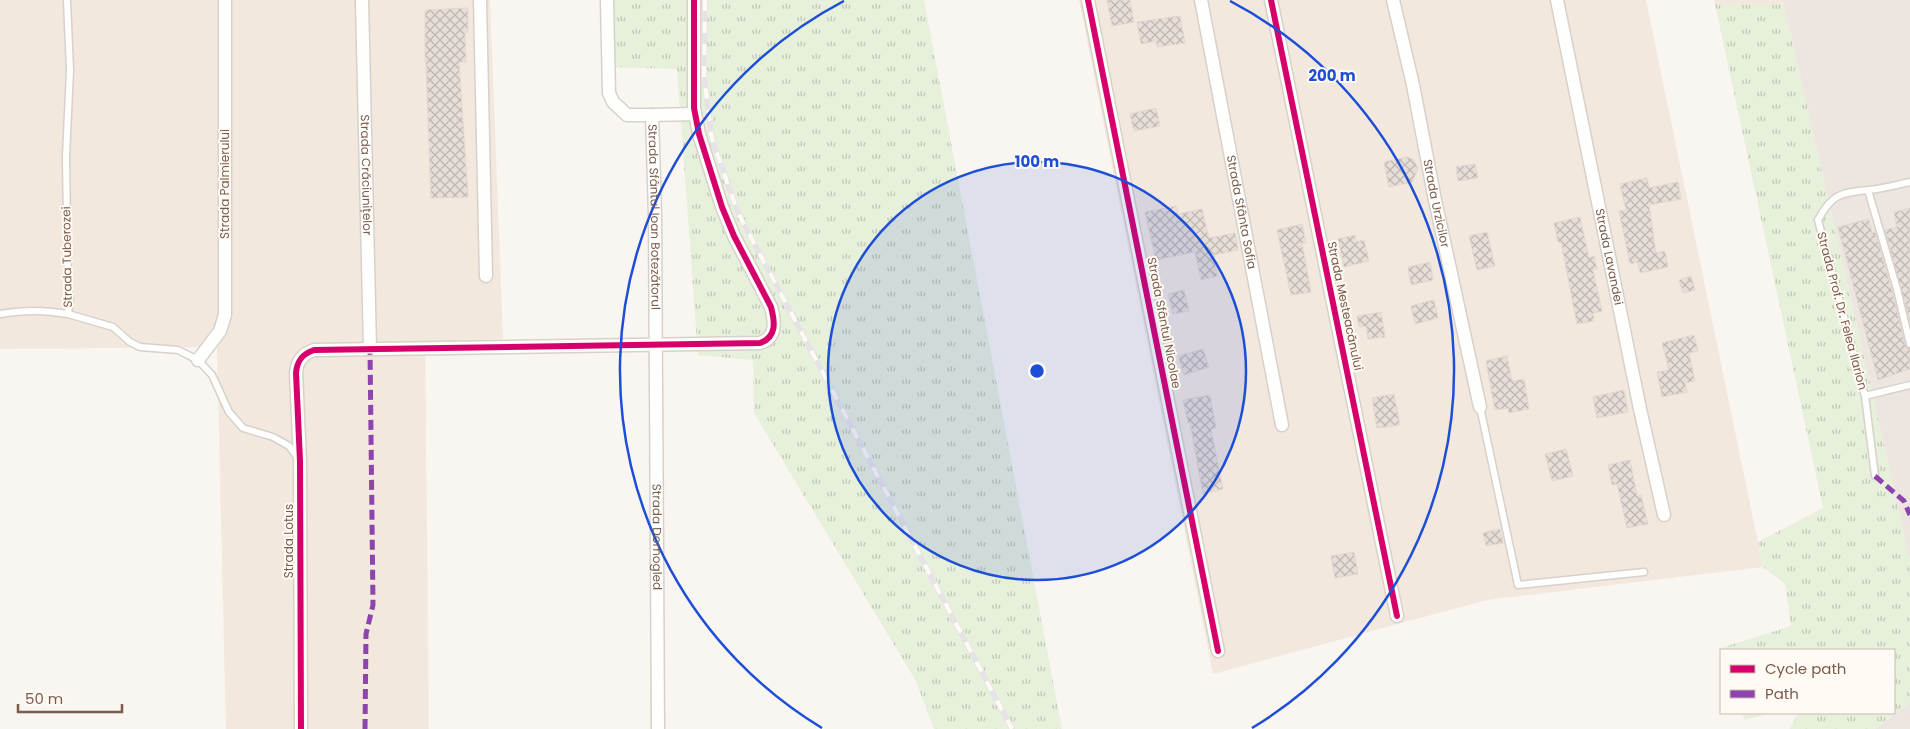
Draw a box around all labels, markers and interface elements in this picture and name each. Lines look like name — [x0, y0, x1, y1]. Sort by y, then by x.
text: 200 m — [1308, 65, 1356, 86]
street label: Strada Crăciunițelor — [357, 114, 376, 236]
street label: Strada Sfântul Ioan Botezătorul — [644, 124, 665, 310]
street label: Strada Palmierului — [216, 129, 233, 239]
text: 100 m — [1015, 151, 1059, 172]
street label: Strada Sfânta Sofia — [1223, 154, 1261, 271]
street label: Strada Urzicilor — [1419, 158, 1454, 250]
street label: Strada Tuberozei — [57, 206, 76, 308]
street label: Strada Lavandei — [1592, 207, 1628, 306]
street label: Strada Prof. Dr. Felea Ilarion — [1813, 230, 1872, 392]
street label: Strada Mesteacănului — [1323, 240, 1368, 372]
street label: Strada Sfântul Nicolae — [1143, 256, 1186, 390]
centre of rings — [1028, 362, 1046, 380]
street label: Strada Domogled — [649, 484, 666, 590]
street label: Strada Lotus — [280, 504, 297, 578]
legend — [1720, 649, 1895, 714]
text: Cycle path — [1765, 658, 1846, 679]
scale bar — [18, 682, 121, 714]
text: Path — [1765, 683, 1799, 704]
text: 50 m — [25, 688, 63, 709]

